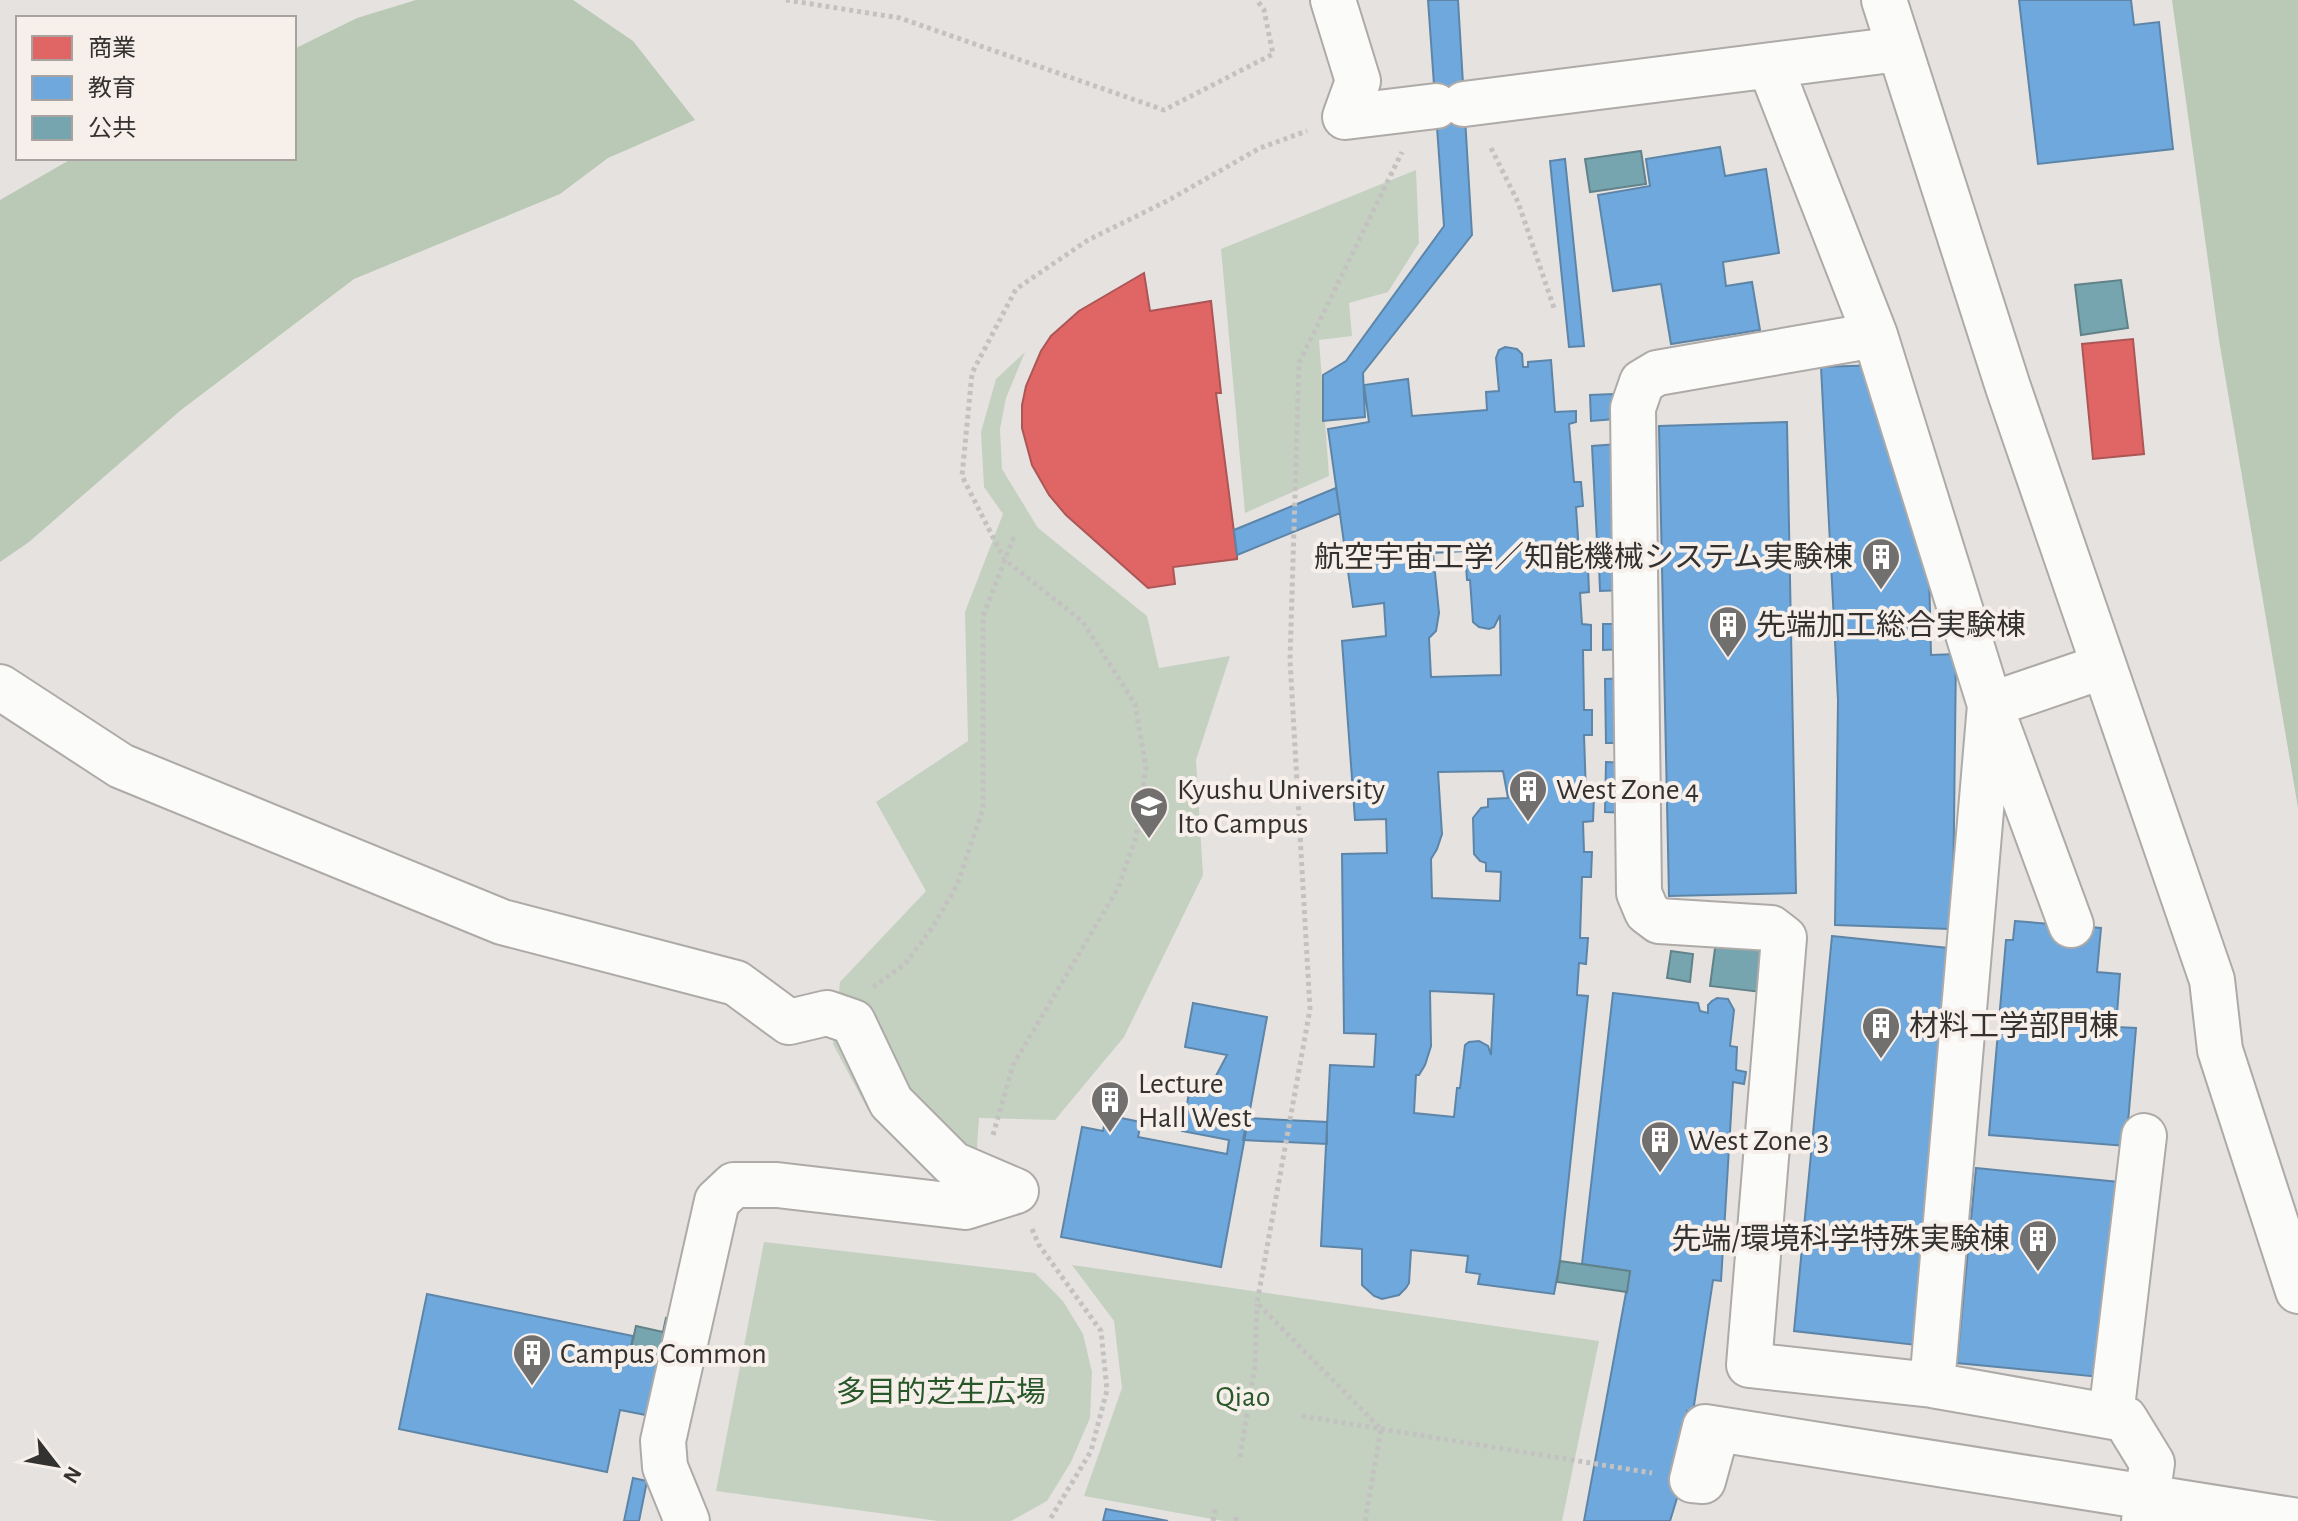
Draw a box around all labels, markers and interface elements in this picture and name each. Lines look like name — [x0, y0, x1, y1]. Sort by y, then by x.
legend — [16, 16, 296, 160]
text: 商業 — [88, 35, 136, 61]
text: 教育 — [88, 75, 136, 101]
text: 公共 — [88, 116, 136, 141]
building icon: 航空宇宙工学／知能機械システム実験棟 — [1860, 536, 1902, 591]
place label: 航空宇宙工学／知能機械システム実験棟 — [1314, 541, 1853, 573]
building icon: 先端加工総合実験棟 — [1707, 604, 1749, 659]
place label: 先端加工総合実験棟 — [1756, 609, 2026, 641]
building icon: West Zone 4 — [1507, 768, 1549, 823]
place label: Kyushu University Ito Campus — [1177, 775, 1385, 839]
place label: West Zone 4 — [1556, 775, 1699, 805]
school or university icon: Kyushu University Ito Campus — [1128, 785, 1170, 840]
building icon: 材料工学部門棟 — [1860, 1005, 1902, 1060]
place label: 材料工学部門棟 — [1909, 1010, 2119, 1042]
place label: Lecture Hall West — [1138, 1069, 1252, 1133]
building icon: Lecture Hall West — [1089, 1079, 1131, 1134]
building icon: West Zone 3 — [1639, 1119, 1681, 1174]
place label: West Zone 3 — [1688, 1126, 1829, 1156]
building icon: 先端/環境科学特殊実験棟 — [2017, 1218, 2059, 1273]
place label: 先端/環境科学特殊実験棟 — [1671, 1223, 2010, 1255]
building icon: Campus Common — [511, 1332, 553, 1387]
place label: Campus Common — [560, 1339, 767, 1369]
park label: 多目的芝生広場 — [836, 1376, 1046, 1408]
park label: Qiao — [1216, 1382, 1271, 1412]
north arrow — [16, 1425, 96, 1505]
text: N — [59, 1463, 86, 1487]

